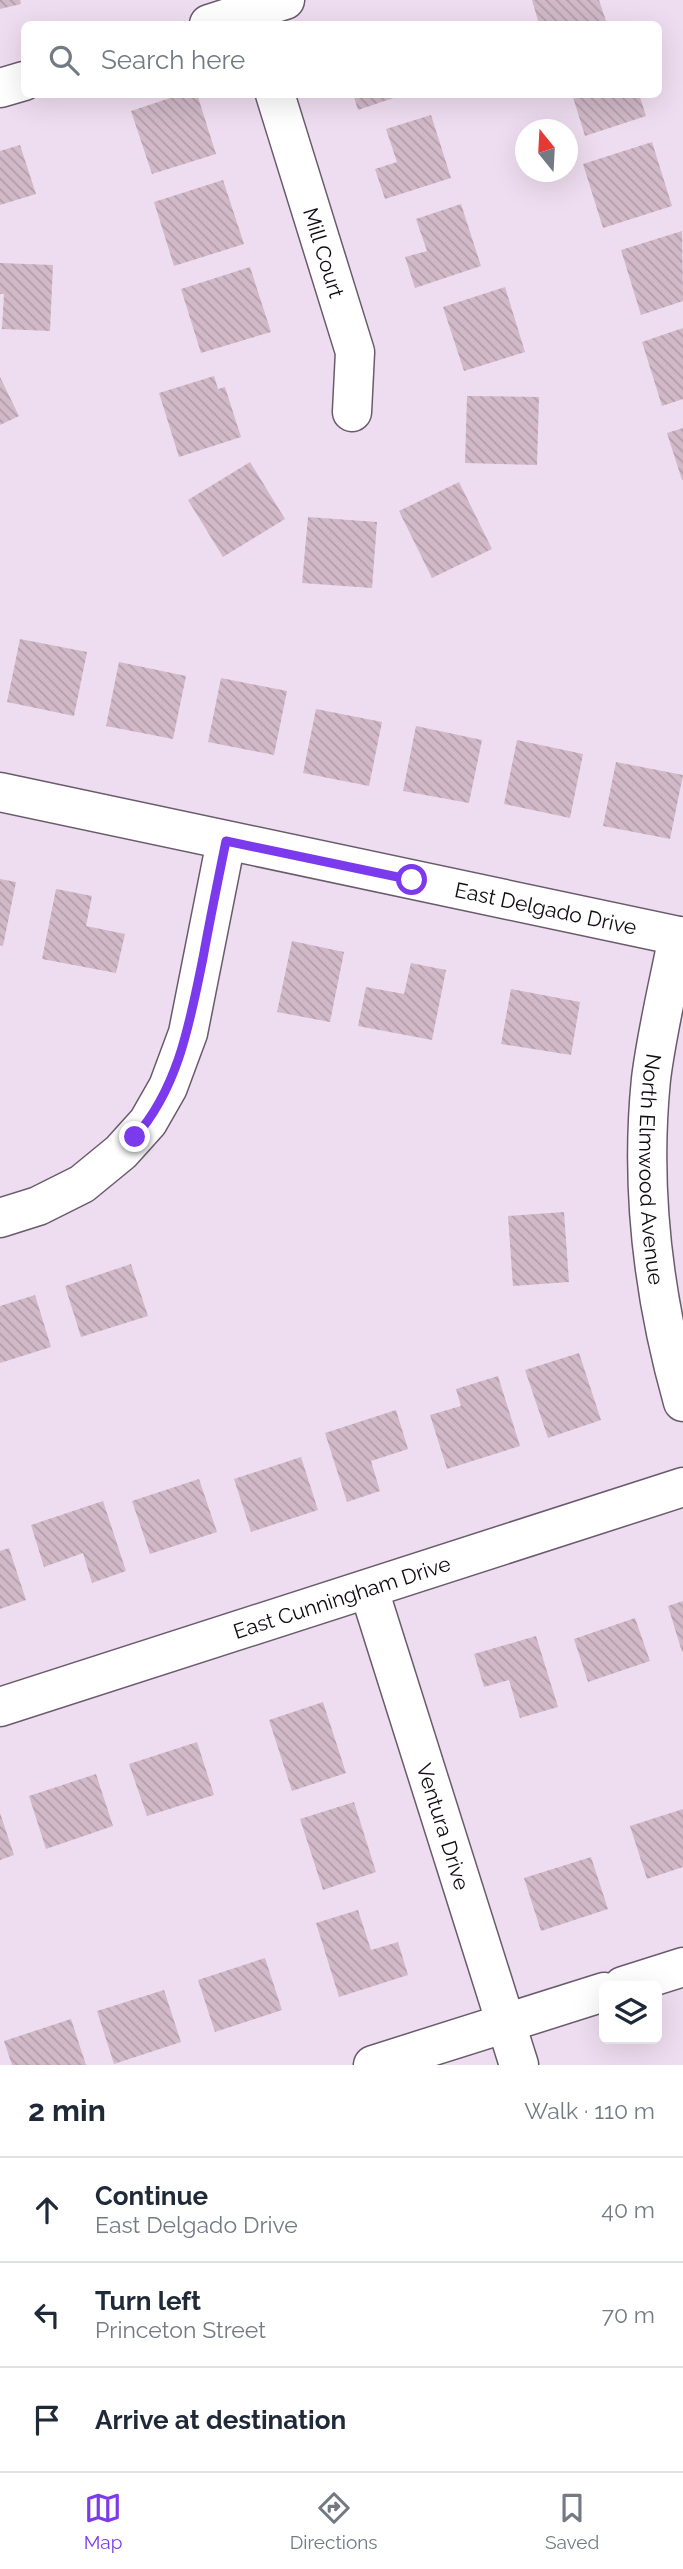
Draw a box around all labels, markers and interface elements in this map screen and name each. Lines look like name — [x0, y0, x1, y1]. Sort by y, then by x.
search box — [21, 21, 662, 98]
icon: search — [45, 41, 83, 79]
text: Search here — [101, 45, 245, 75]
north arrow — [515, 119, 578, 182]
street label: Mill Court — [298, 204, 350, 301]
route start — [396, 864, 427, 895]
street label: East Delgado Drive — [453, 876, 639, 939]
street label: North Elmwood Avenue — [635, 1052, 669, 1286]
route end — [119, 1121, 150, 1152]
street label: East Cunningham Drive — [230, 1550, 453, 1644]
street label: Ventura Drive — [412, 1760, 475, 1893]
map controls — [599, 1981, 662, 2044]
button: layers — [599, 1981, 662, 2044]
text: 2 min — [28, 2093, 106, 2128]
text: Walk · 110 m — [524, 2097, 655, 2124]
text: Continue — [95, 2181, 208, 2211]
icon: ahead — [28, 2191, 66, 2229]
text: 40 m — [601, 2196, 655, 2223]
text: East Delgado Drive — [95, 2211, 298, 2238]
text: Turn left — [95, 2286, 201, 2316]
icon: left — [28, 2296, 66, 2334]
text: 70 m — [602, 2301, 655, 2328]
text: Princeton Street — [95, 2316, 266, 2343]
icon: arrive — [28, 2401, 66, 2439]
text: Arrive at destination — [95, 2405, 346, 2435]
tab: Map — [84, 2489, 122, 2553]
tab: Directions — [290, 2489, 378, 2553]
tab: Saved — [545, 2489, 599, 2553]

